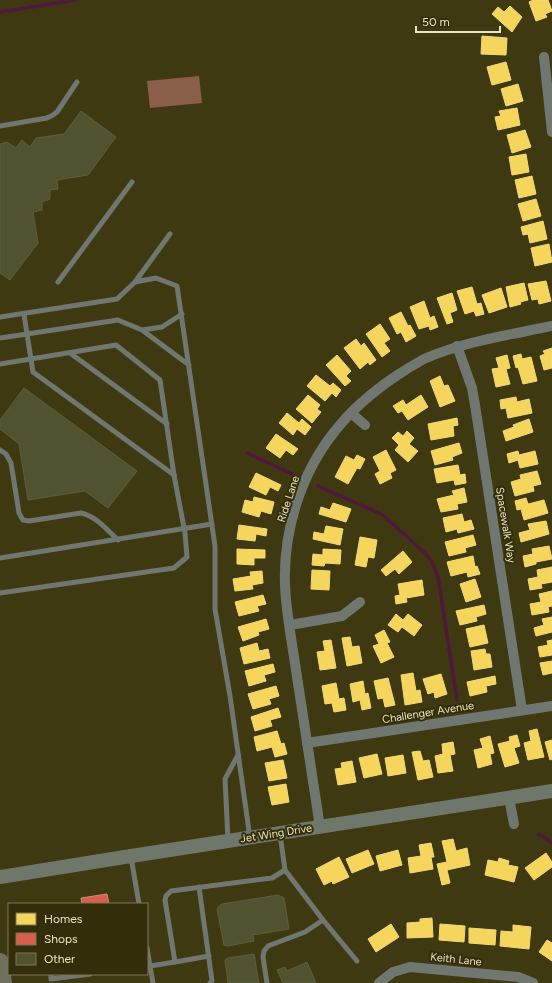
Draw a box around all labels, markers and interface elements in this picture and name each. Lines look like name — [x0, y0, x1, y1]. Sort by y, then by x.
scale bar — [416, 8, 500, 34]
text: 50 m — [422, 15, 450, 29]
street label: Ride Lane — [275, 474, 302, 524]
street label: Spacewalk Way — [493, 486, 518, 564]
street label: Challenger Avenue — [381, 699, 475, 726]
street label: Jet Wing Drive — [239, 821, 313, 846]
legend — [8, 903, 148, 975]
text: Homes — [44, 912, 83, 926]
text: Shops — [44, 932, 78, 946]
street label: Keith Lane — [430, 950, 482, 969]
text: Other — [44, 952, 75, 966]

